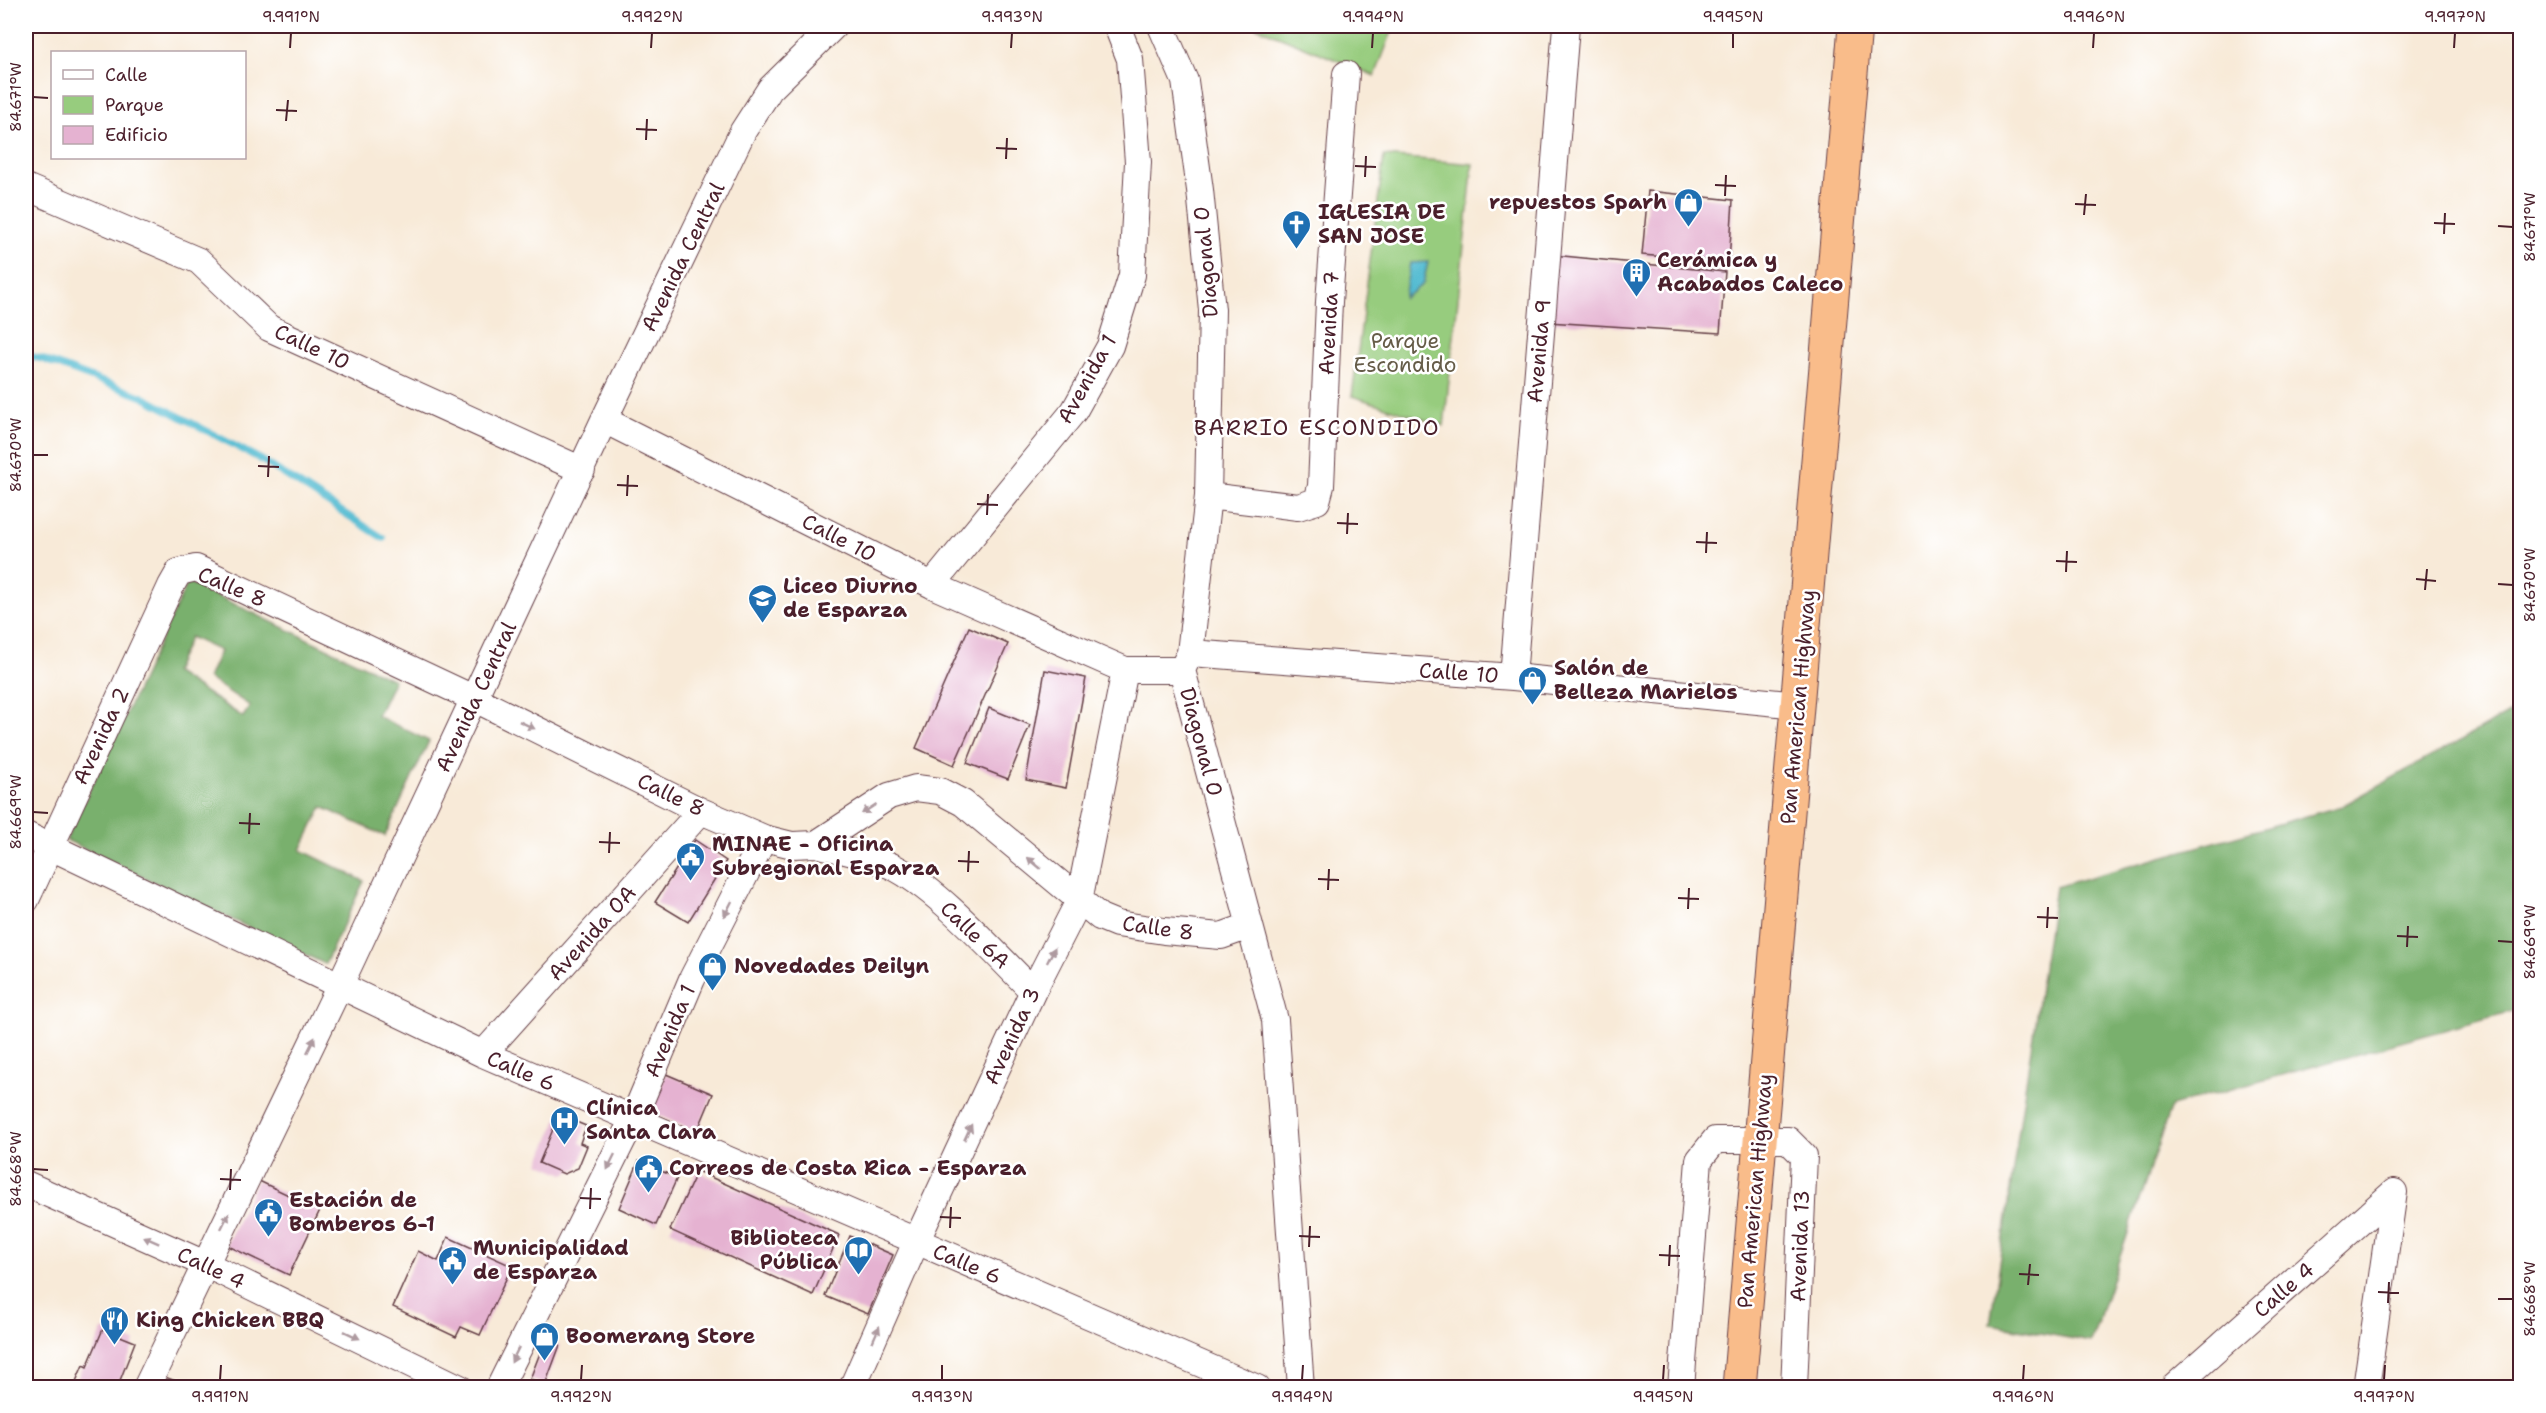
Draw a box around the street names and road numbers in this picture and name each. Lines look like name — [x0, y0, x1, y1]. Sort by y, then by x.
street label: Avenida Central — [635, 177, 732, 336]
street label: Diagonal 0 — [1187, 205, 1225, 319]
street label: Avenida 7 — [1312, 270, 1346, 376]
street label: Avenida 9 — [1521, 298, 1557, 404]
street label: Calle 10 — [270, 317, 354, 377]
street label: Avenida 1 — [1051, 329, 1123, 429]
street label: Calle 10 — [797, 507, 881, 569]
street label: Calle 8 — [193, 560, 271, 614]
street label: Pan American Highway — [1774, 588, 1822, 826]
street label: Avenida Central — [429, 617, 523, 777]
street label: Calle 10 — [1418, 656, 1500, 690]
street label: Avenida 2 — [66, 683, 136, 789]
street label: Diagonal 0 — [1173, 684, 1229, 800]
street label: Calle 8 — [633, 767, 709, 823]
street label: Avenida 0A — [542, 879, 642, 987]
street label: Calle 6A — [934, 895, 1016, 975]
street label: Calle 8 — [1121, 909, 1195, 947]
street label: Avenida 1 — [638, 980, 702, 1082]
street label: Avenida 3 — [977, 983, 1047, 1089]
street label: Calle 6 — [482, 1044, 560, 1098]
street label: Pan American Highway — [1731, 1072, 1779, 1310]
street label: Avenida 13 — [1784, 1190, 1816, 1302]
street label: Calle 6 — [928, 1237, 1006, 1291]
street label: Calle 4 — [173, 1240, 249, 1296]
street label: Calle 4 — [2248, 1256, 2320, 1324]

